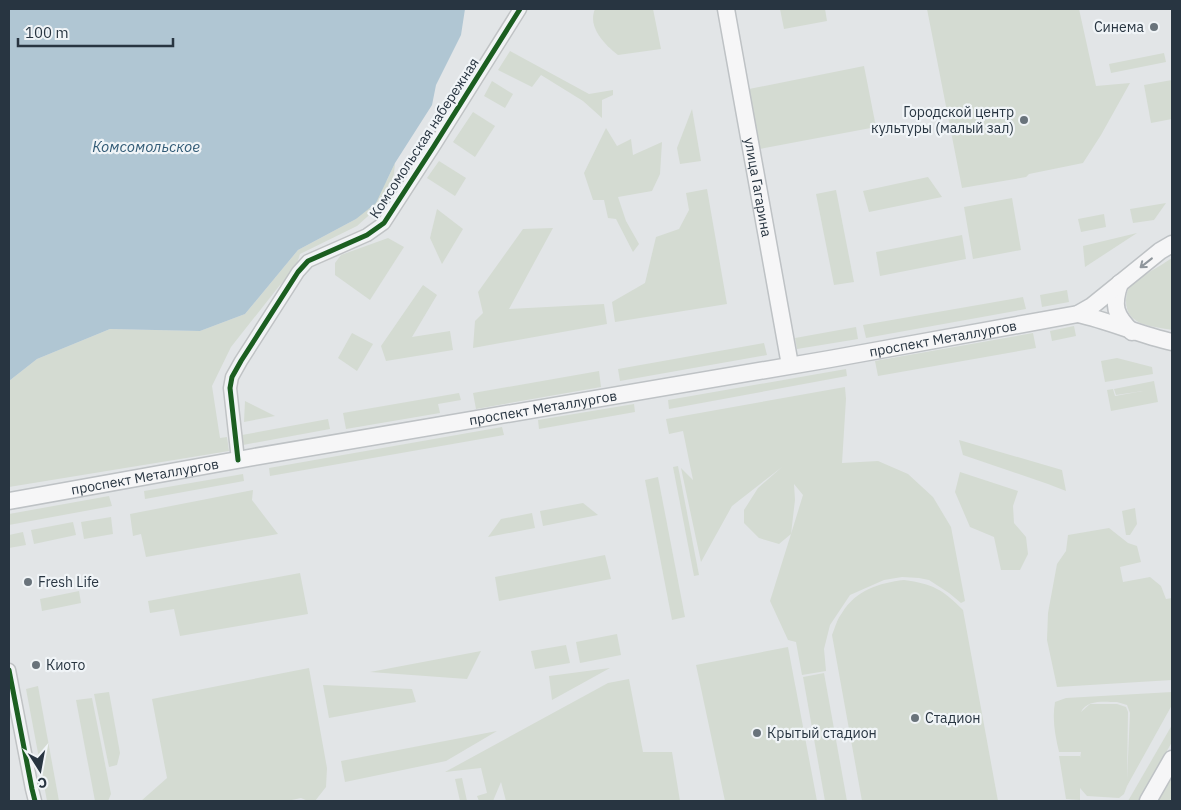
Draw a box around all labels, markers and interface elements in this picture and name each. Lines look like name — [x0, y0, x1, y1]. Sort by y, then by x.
scale bar — [18, 15, 172, 47]
place label: Синема — [1094, 18, 1145, 36]
marker: Синема — [1148, 21, 1160, 33]
text: 100 m — [25, 23, 69, 42]
street label: Комсомольская набережная — [365, 54, 483, 222]
place label: Городской центр культуры (малый зал) — [871, 103, 1014, 137]
marker: Городской центр культуры (малый зал) — [1018, 114, 1030, 126]
street label: улица Гагарина — [740, 136, 776, 239]
water label: Комсомольское — [92, 137, 200, 156]
one-way arrow — [1140, 257, 1153, 268]
street label: проспект Металлургов — [868, 316, 1018, 361]
street label: проспект Металлургов — [468, 386, 618, 429]
street label: проспект Металлургов — [70, 455, 220, 499]
place label: Fresh Life — [38, 573, 99, 591]
marker: Fresh Life — [22, 576, 34, 588]
place label: Киото — [46, 656, 85, 674]
marker: Киото — [30, 659, 42, 671]
place label: Стадион — [925, 709, 981, 727]
marker: Стадион — [909, 712, 921, 724]
place label: Крытый стадион — [767, 724, 877, 742]
marker: Крытый стадион — [751, 727, 763, 739]
north arrow — [15, 745, 65, 795]
text: С — [36, 773, 49, 792]

